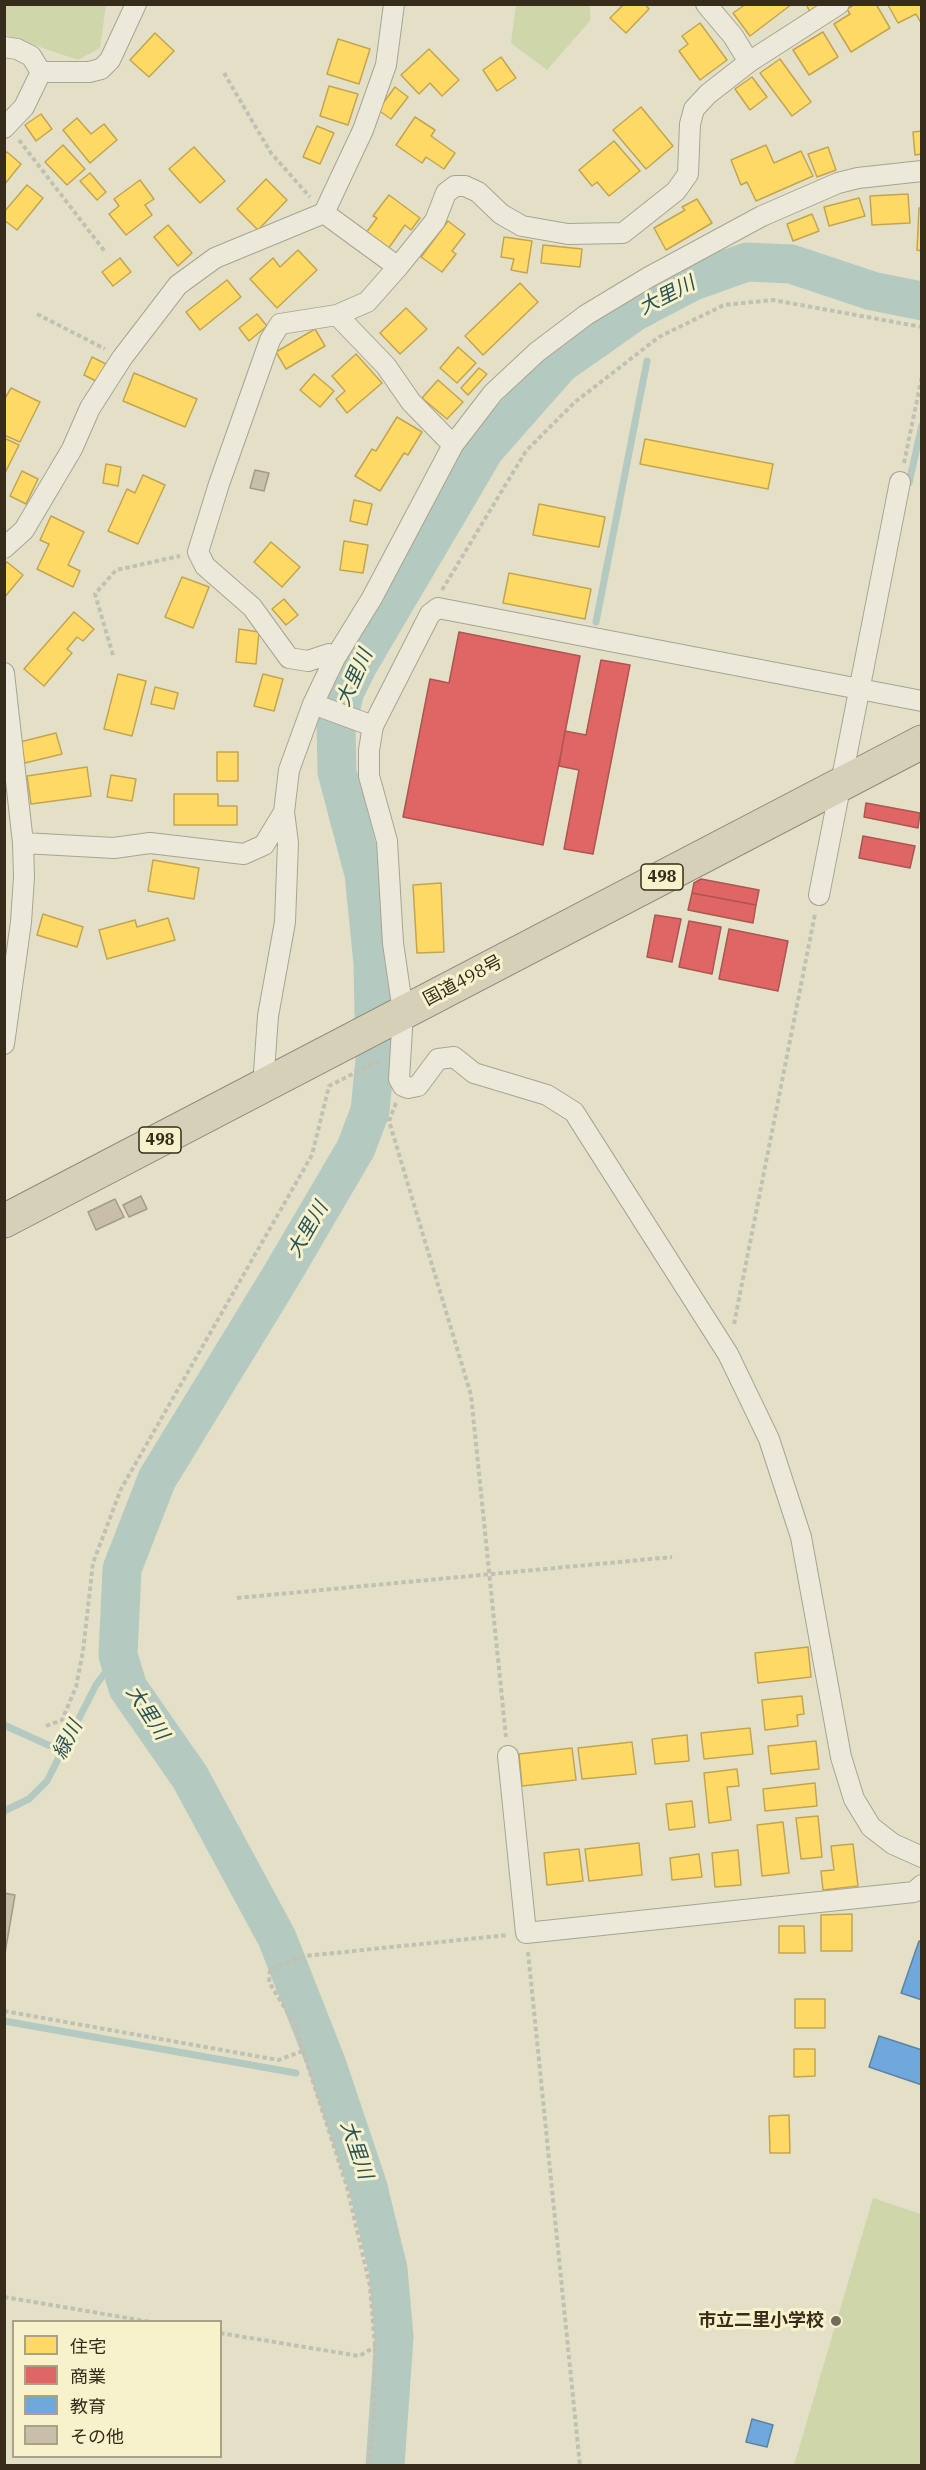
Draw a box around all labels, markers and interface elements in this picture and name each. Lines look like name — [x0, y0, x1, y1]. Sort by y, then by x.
water label: 大里川 — [635, 272, 699, 320]
water label: 大里川 — [332, 646, 378, 710]
road number: 498 — [641, 864, 683, 890]
street label: 国道498号 — [420, 951, 506, 1011]
road number: 498 — [139, 1127, 181, 1153]
water label: 大里川 — [283, 1198, 333, 1262]
water label: 大里川 — [121, 1681, 173, 1745]
water label: 緑川 — [48, 1717, 88, 1763]
water label: 大里川 — [335, 2118, 377, 2182]
place label: 市立二里小学校 — [698, 2310, 824, 2332]
marker: 市立二里小学校 — [829, 2314, 843, 2328]
legend — [12, 2320, 222, 2458]
text: 住宅 — [70, 2335, 106, 2358]
text: 商業 — [70, 2365, 106, 2388]
text: 教育 — [70, 2395, 106, 2418]
text: その他 — [70, 2425, 124, 2448]

